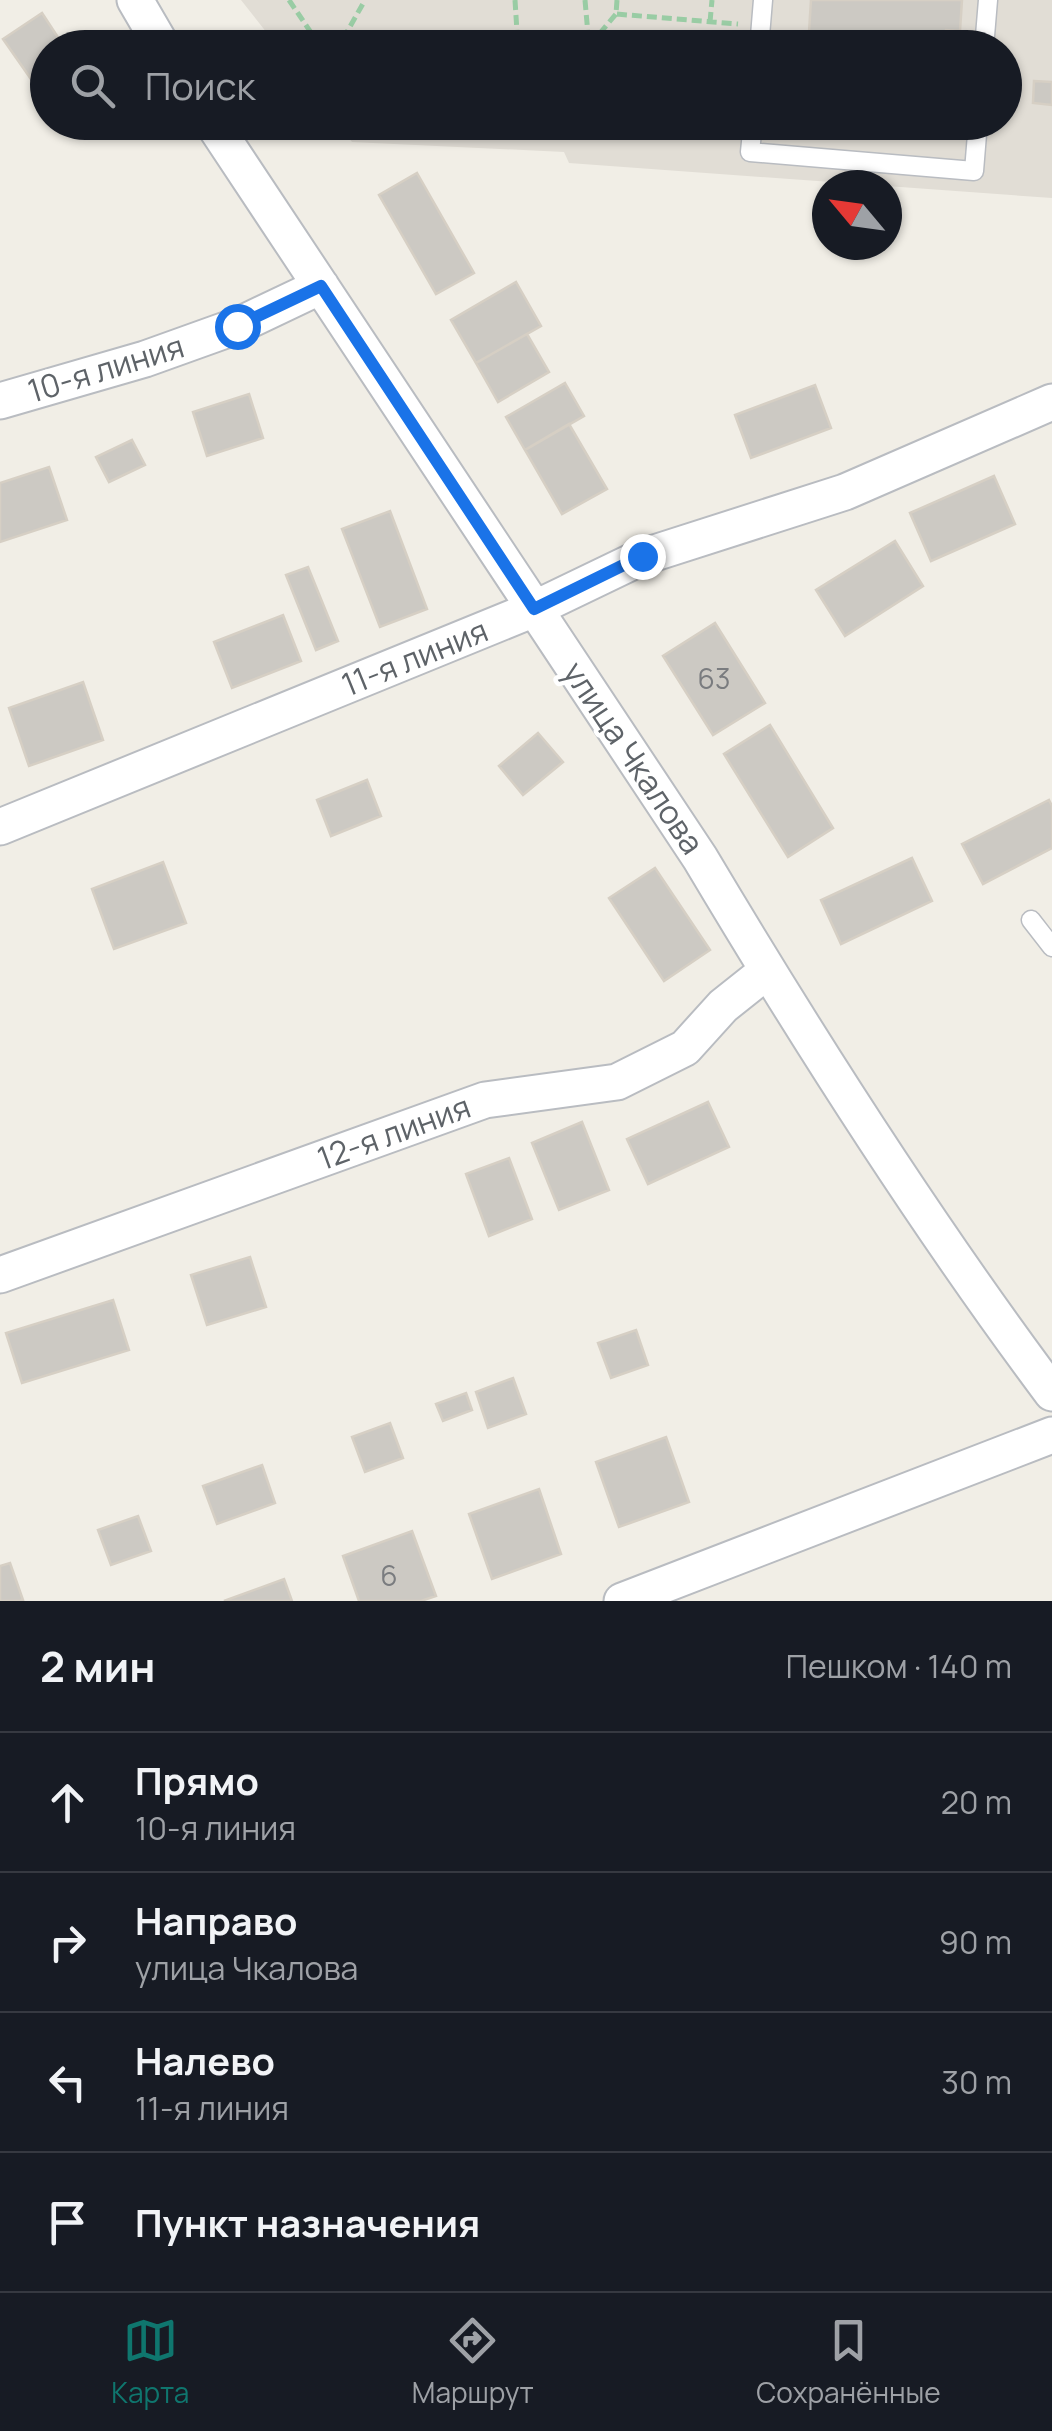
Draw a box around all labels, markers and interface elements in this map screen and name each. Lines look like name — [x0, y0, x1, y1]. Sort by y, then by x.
search box — [30, 30, 1022, 140]
icon: search — [65, 58, 120, 113]
text: Поиск — [145, 59, 255, 111]
north arrow — [812, 170, 902, 260]
route start — [215, 304, 261, 350]
street label: 10-я линия — [22, 323, 189, 413]
route end — [620, 534, 666, 580]
street label: 11-я линия — [335, 608, 494, 706]
street label: улица Чкалова — [553, 653, 715, 862]
house number: 63 — [698, 659, 730, 697]
street label: 12-я линия — [311, 1084, 476, 1180]
house number: 6 — [380, 1556, 398, 1594]
text: 2 мин — [40, 1637, 156, 1695]
text: Пешком · 140 m — [786, 1644, 1012, 1688]
text: Прямо — [135, 1754, 259, 1806]
icon: ahead — [40, 1775, 95, 1830]
text: 20 m — [941, 1780, 1012, 1824]
text: 10-я линия — [135, 1806, 296, 1850]
text: Направо — [135, 1894, 297, 1946]
icon: right — [40, 1915, 95, 1970]
text: 90 m — [939, 1920, 1012, 1964]
text: улица Чкалова — [135, 1946, 358, 1990]
text: Налево — [135, 2034, 275, 2086]
icon: left — [40, 2055, 95, 2110]
text: 30 m — [941, 2060, 1012, 2104]
text: 11-я линия — [135, 2086, 289, 2130]
icon: arrive — [40, 2195, 95, 2250]
text: Пункт назначения — [135, 2196, 480, 2248]
tab: Карта — [111, 2313, 189, 2411]
tab: Маршрут — [412, 2313, 534, 2411]
tab: Сохранённые — [756, 2313, 941, 2411]

